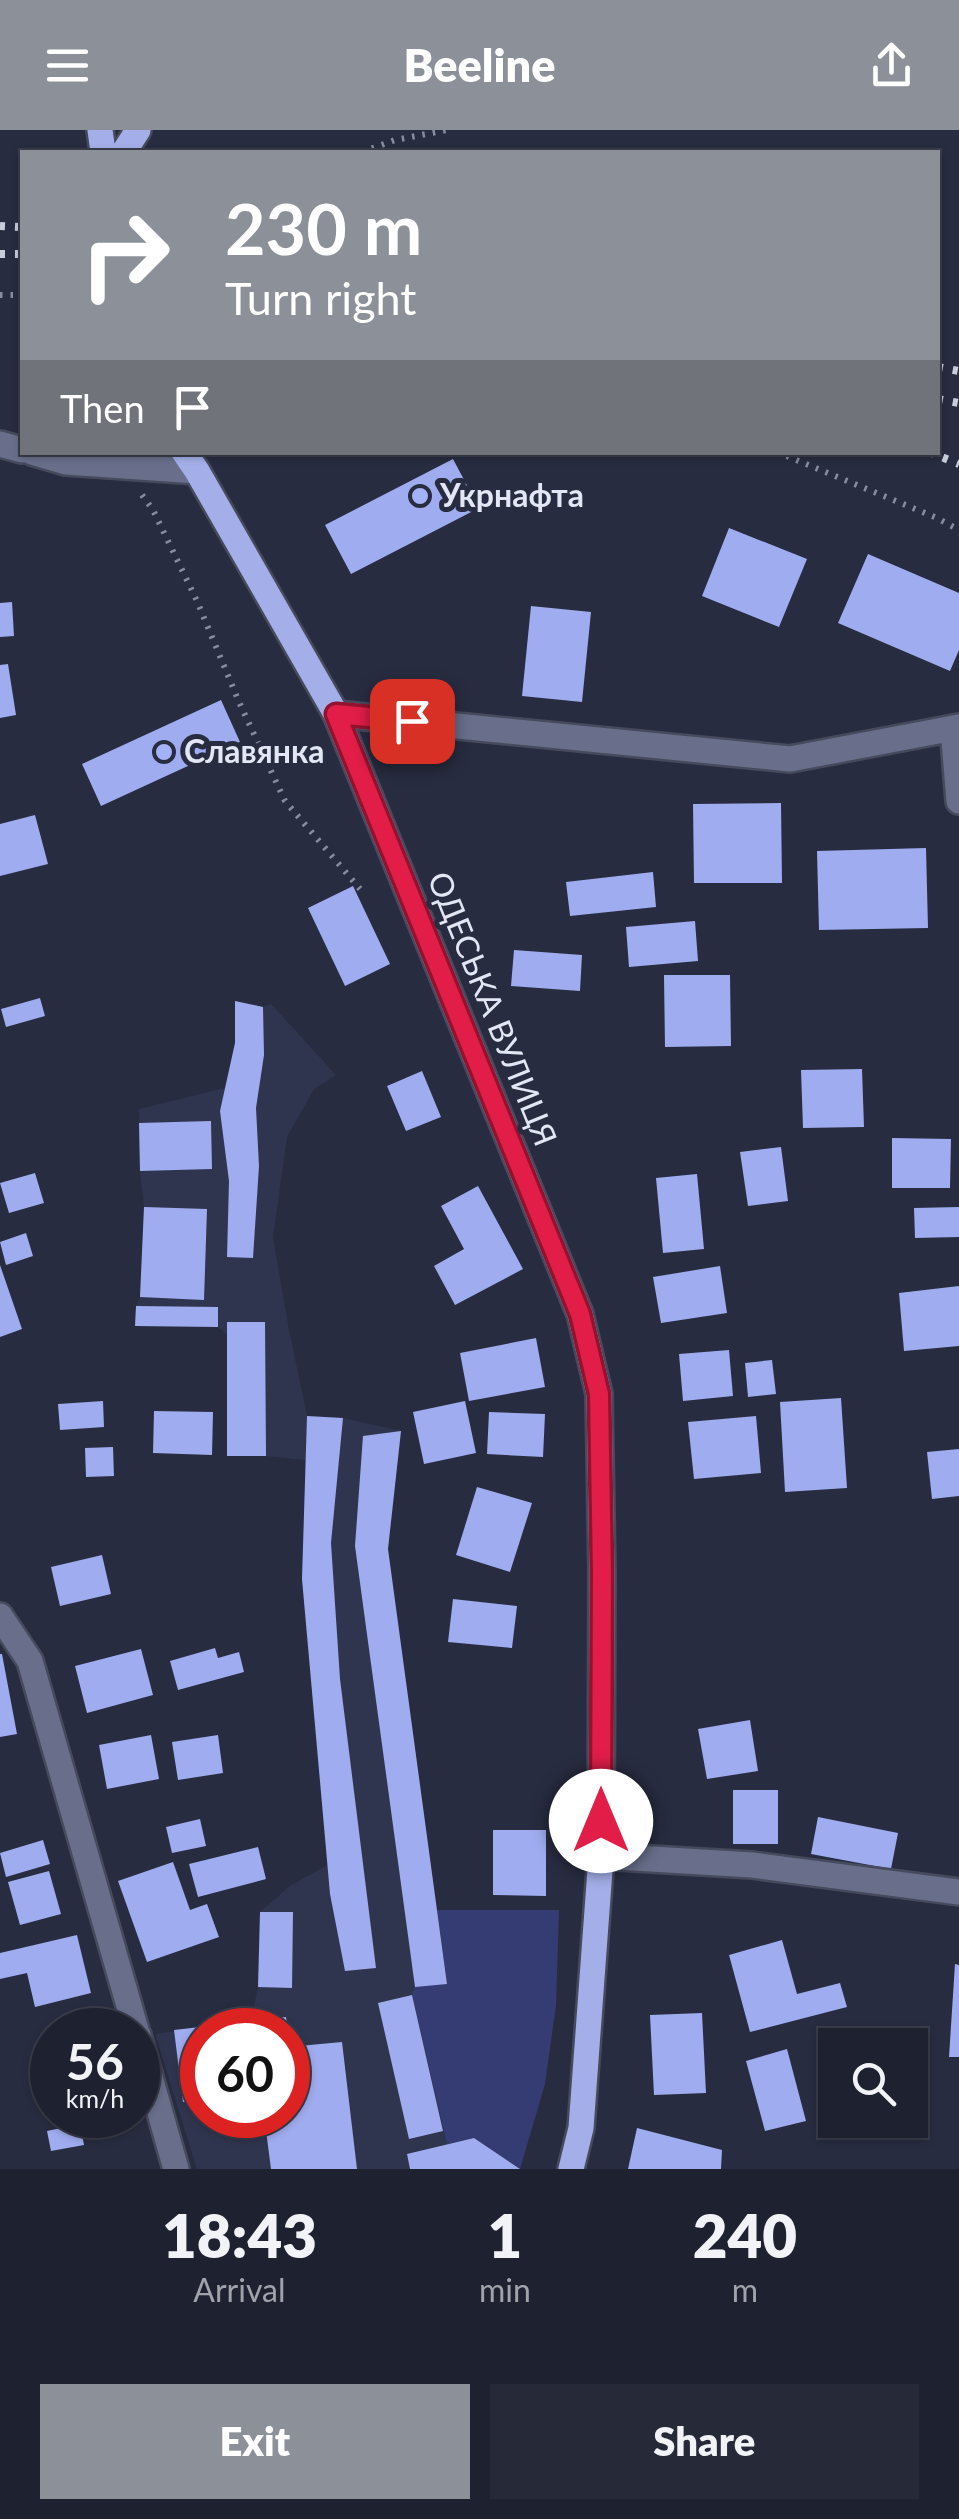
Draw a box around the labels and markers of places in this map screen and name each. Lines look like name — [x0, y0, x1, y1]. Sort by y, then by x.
place label: Укрнафта — [439, 475, 584, 514]
marker: Укрнафта — [409, 485, 431, 507]
pin — [370, 679, 455, 764]
place label: Славянка — [184, 731, 325, 770]
marker: Славянка — [153, 741, 175, 763]

